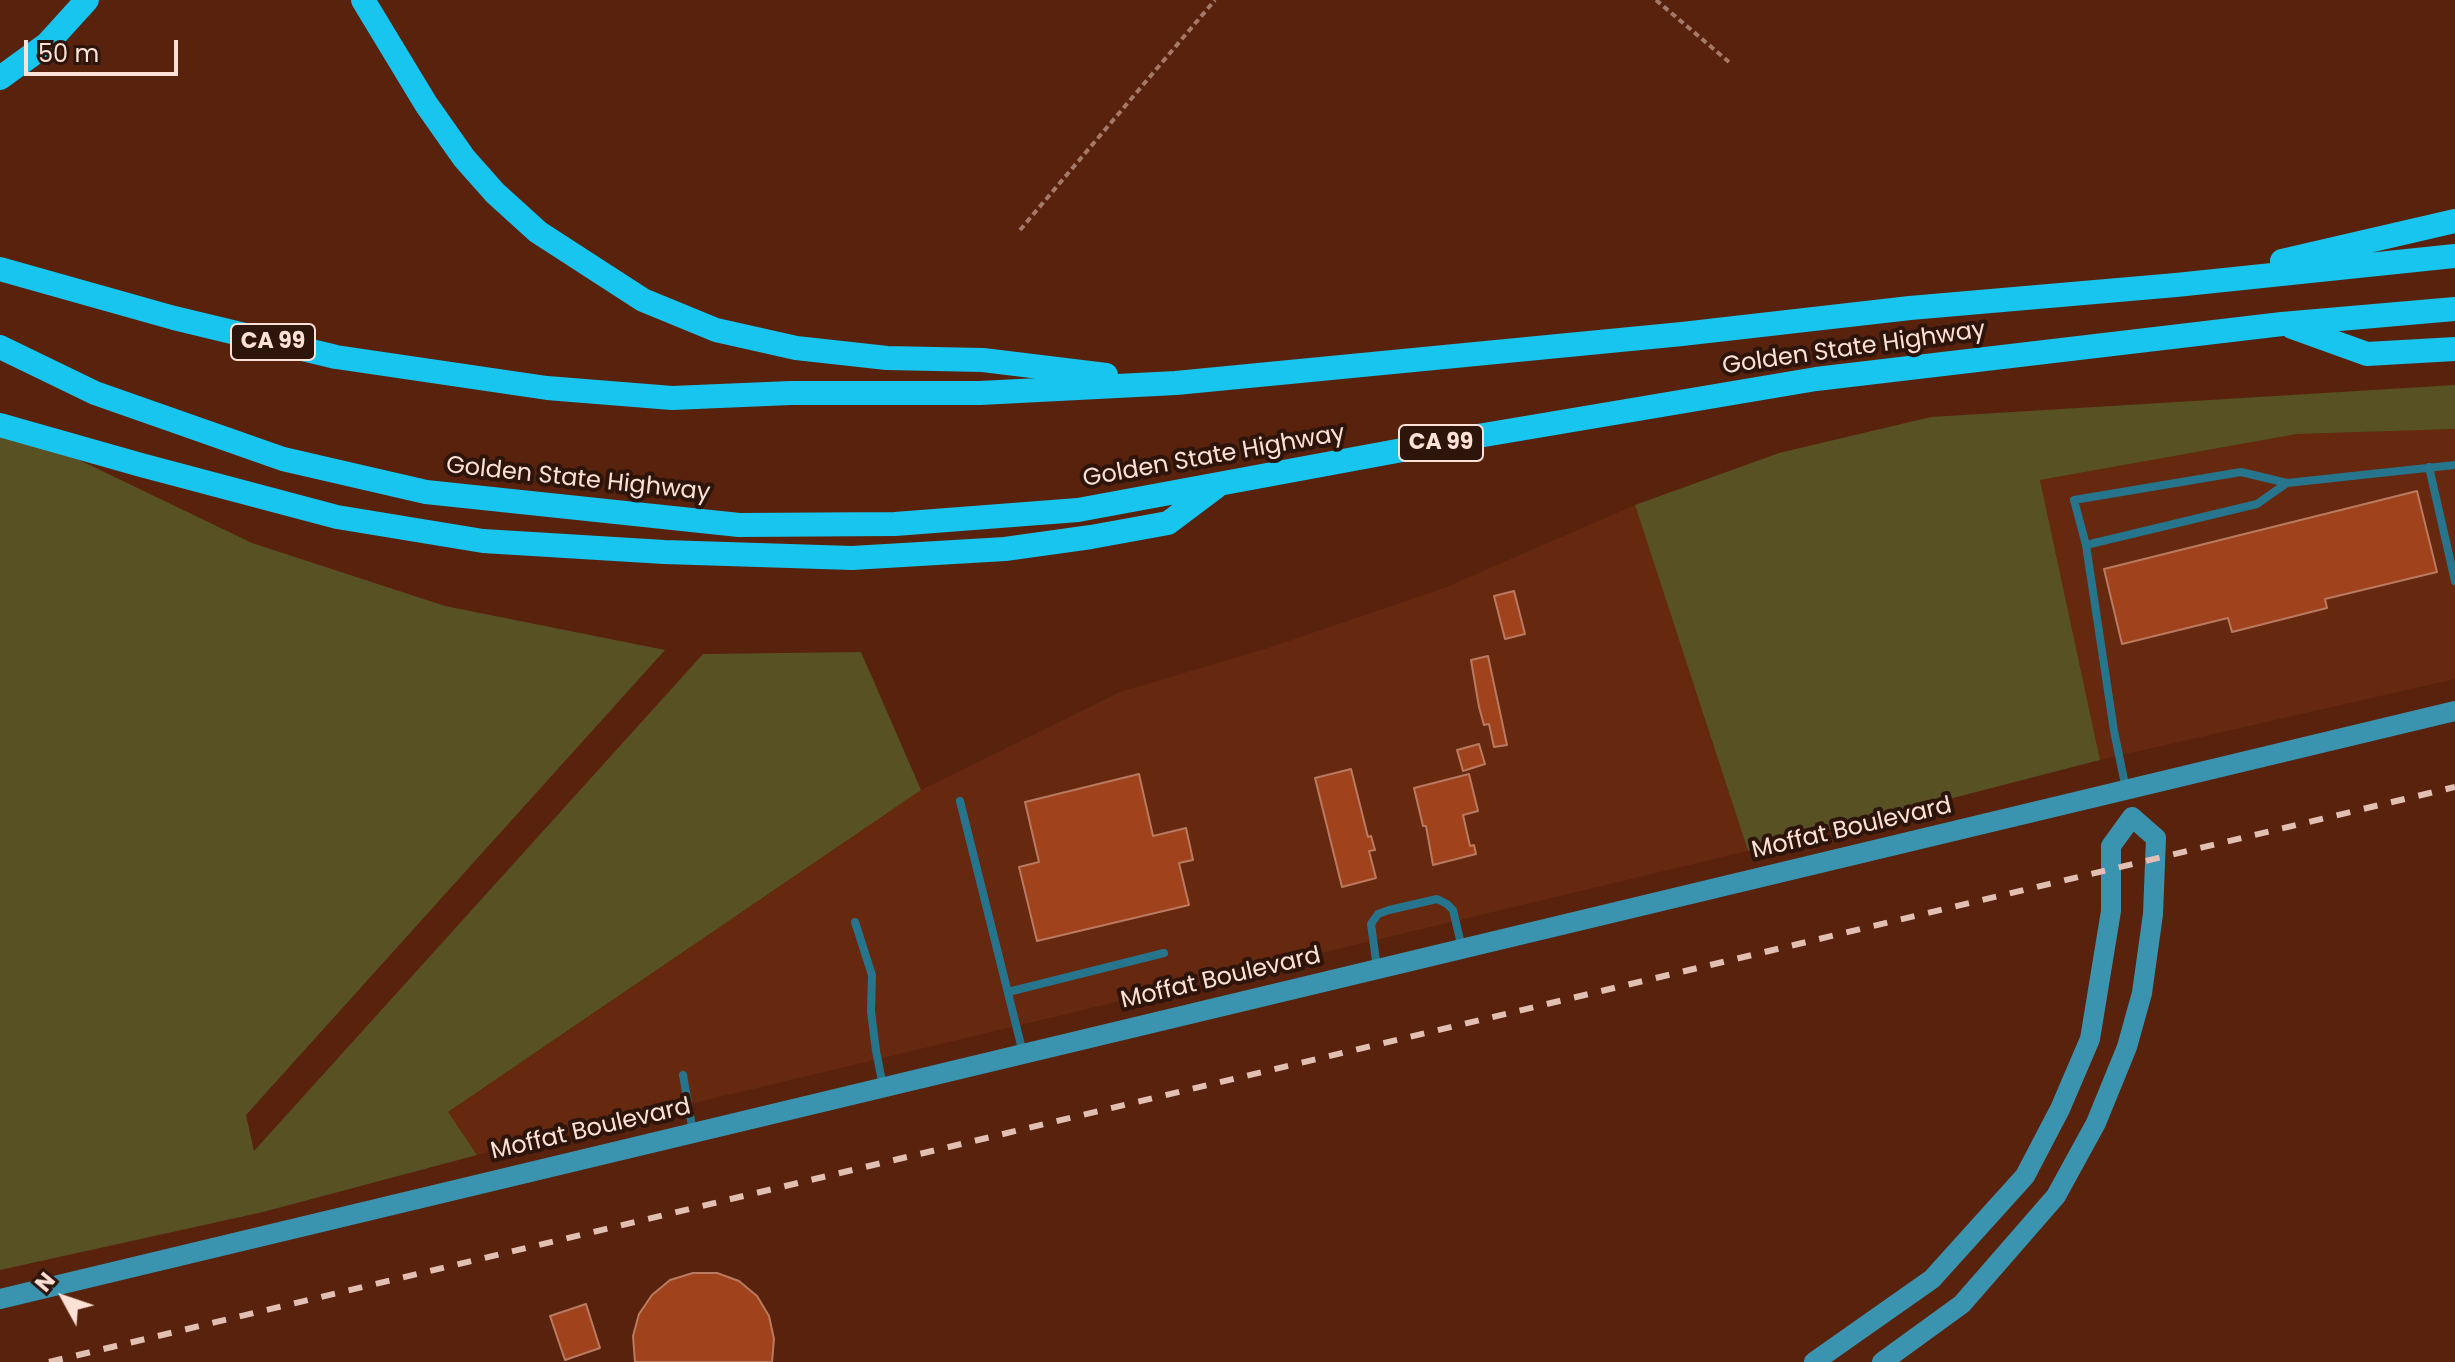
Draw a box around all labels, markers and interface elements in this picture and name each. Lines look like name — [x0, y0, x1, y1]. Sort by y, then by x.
scale bar — [28, 24, 182, 74]
text: 50 m — [38, 37, 99, 70]
street label: Golden State Highway — [1721, 316, 1987, 382]
road number: CA 99 — [231, 324, 315, 360]
street label: Golden State Highway — [1081, 420, 1347, 494]
road number: CA 99 — [1399, 425, 1483, 461]
street label: Golden State Highway — [445, 452, 711, 508]
street label: Moffat Boulevard — [1749, 792, 1955, 866]
street label: Moffat Boulevard — [1118, 942, 1324, 1016]
street label: Moffat Boulevard — [488, 1093, 694, 1167]
north arrow — [24, 1258, 104, 1338]
text: N — [28, 1266, 62, 1299]

